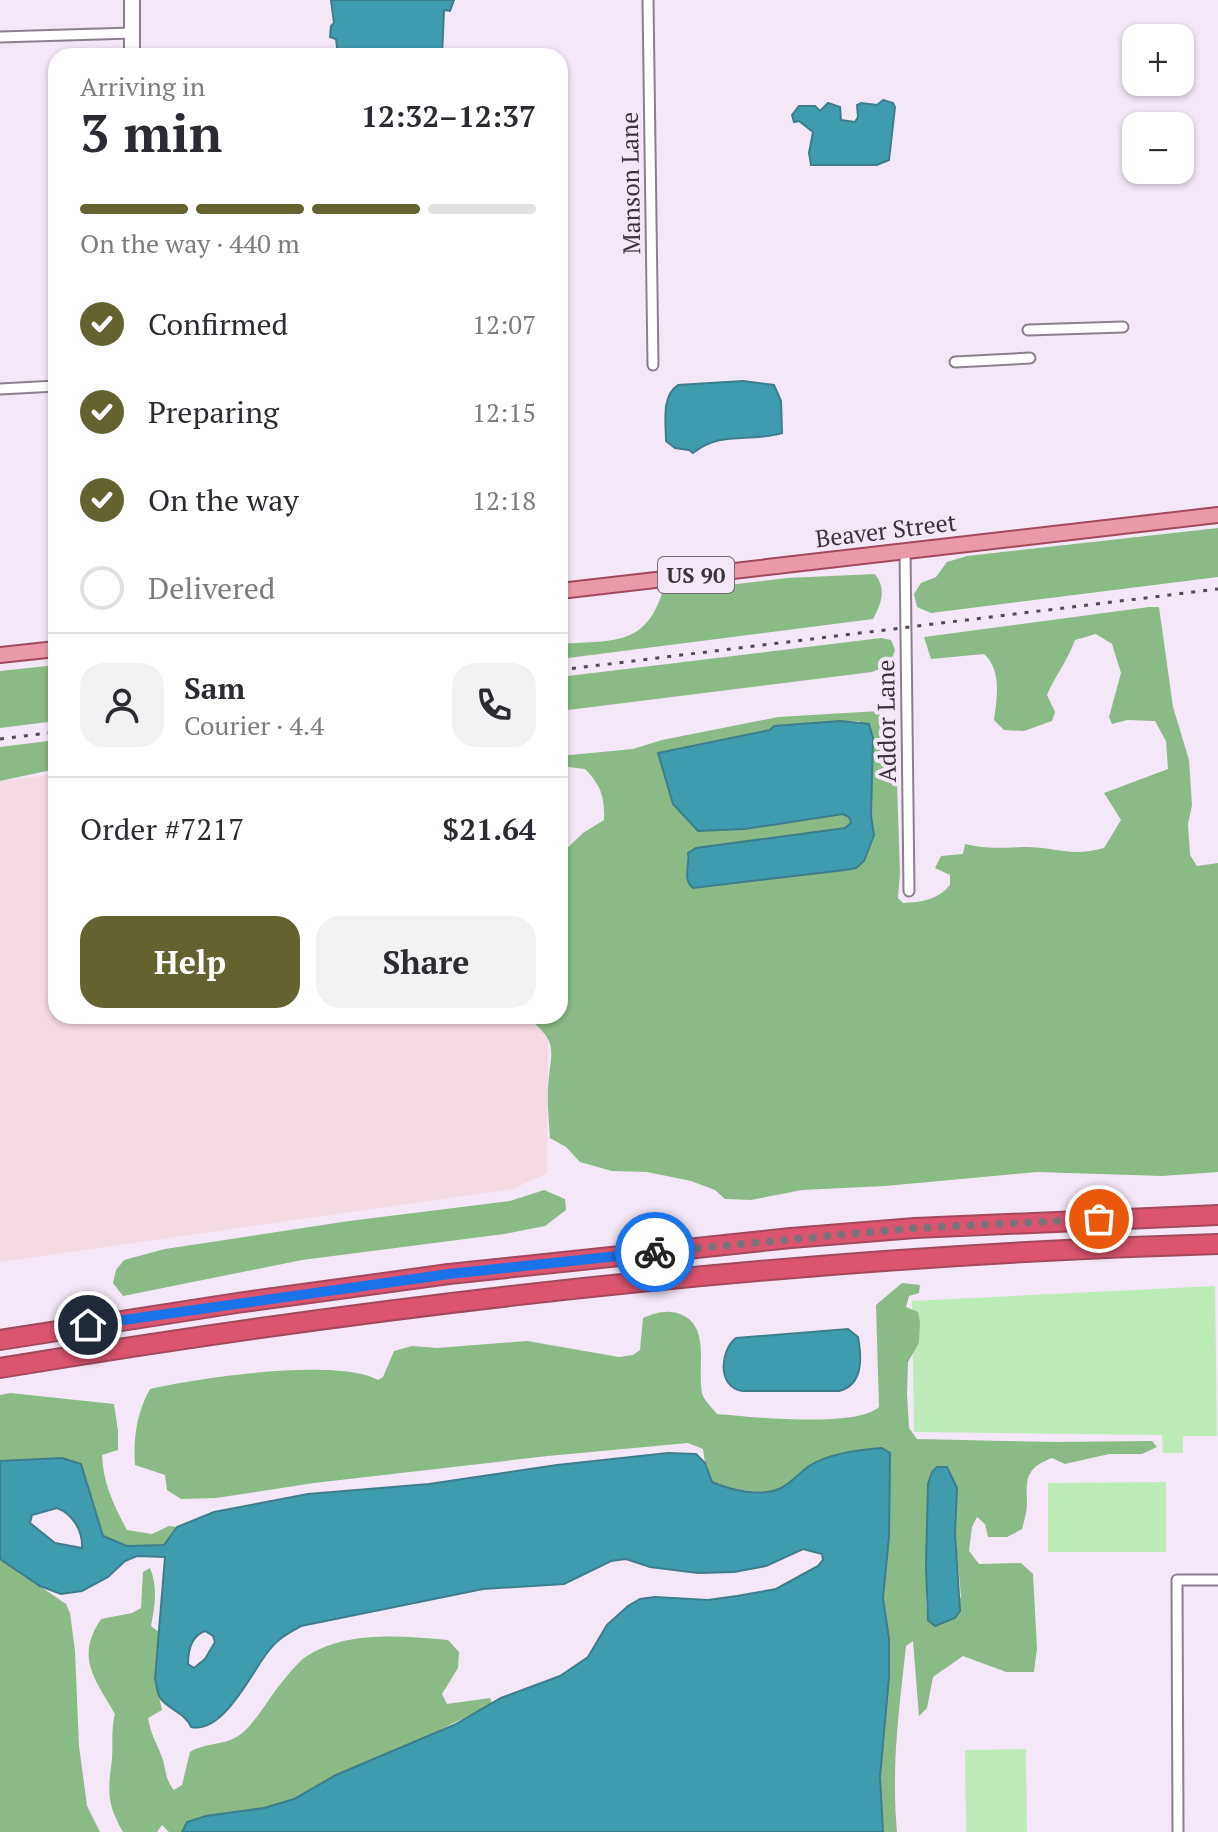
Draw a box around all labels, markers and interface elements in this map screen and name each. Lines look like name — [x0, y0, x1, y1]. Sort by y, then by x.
map controls — [1122, 24, 1194, 184]
button: + — [1122, 24, 1194, 96]
text: Arriving in — [80, 69, 205, 103]
text: 12:32–12:37 — [361, 96, 536, 136]
text: 3 min — [80, 98, 222, 167]
street label: Manson Lane — [613, 111, 647, 255]
button: − — [1122, 112, 1194, 184]
text: On the way · 440 m — [80, 226, 300, 260]
icon: check — [80, 302, 124, 346]
text: Confirmed — [148, 304, 288, 344]
text: 12:07 — [472, 307, 536, 341]
icon: check — [80, 390, 124, 434]
text: Preparing — [148, 392, 279, 432]
text: 12:15 — [472, 395, 536, 429]
icon: check — [80, 478, 124, 522]
text: On the way — [148, 480, 299, 520]
text: 12:18 — [472, 483, 536, 517]
street label: Beaver Street — [814, 505, 958, 555]
road number: US 90 — [658, 557, 734, 593]
text: Delivered — [148, 568, 275, 608]
street label: Addor Lane — [869, 659, 903, 783]
button: person — [80, 663, 164, 747]
button: phone — [452, 663, 536, 747]
text: Sam — [184, 668, 245, 708]
text: Courier · 4.4 — [184, 708, 324, 742]
text: Order #7217 — [80, 809, 244, 849]
text: $21.64 — [442, 809, 536, 849]
button: Help — [80, 916, 300, 1008]
button: Share — [316, 916, 536, 1008]
pin — [1065, 1185, 1133, 1253]
icon: bag — [1077, 1197, 1121, 1241]
courier — [615, 1212, 695, 1292]
icon: bike — [633, 1230, 677, 1274]
pin — [54, 1291, 122, 1359]
icon: home — [66, 1303, 110, 1347]

